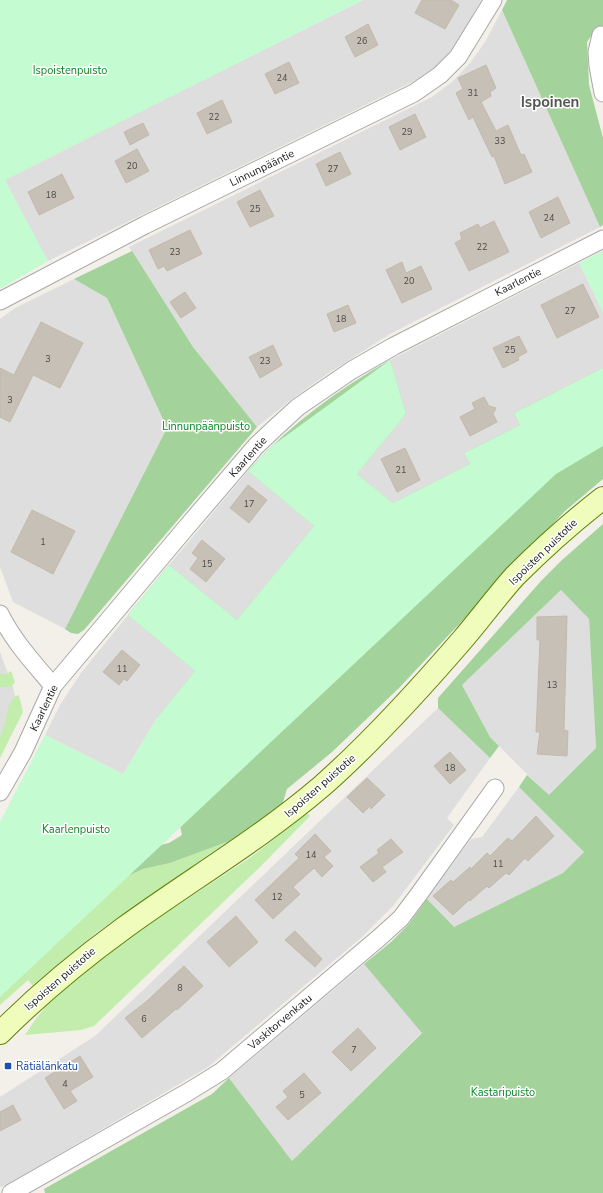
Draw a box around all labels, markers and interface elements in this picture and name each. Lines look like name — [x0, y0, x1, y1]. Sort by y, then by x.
house number: 26 — [357, 35, 367, 47]
park label: Ispoistenpuisto — [33, 63, 107, 78]
house number: 24 — [277, 72, 288, 84]
house number: 31 — [468, 87, 478, 99]
district label: Ispoinen — [521, 92, 579, 112]
house number: 22 — [209, 111, 219, 123]
house number: 29 — [402, 126, 412, 138]
house number: 33 — [495, 135, 505, 147]
street label: Linnunpääntie — [227, 146, 297, 190]
house number: 20 — [127, 160, 137, 172]
house number: 27 — [328, 163, 338, 175]
house number: 18 — [46, 189, 56, 201]
house number: 25 — [250, 203, 260, 215]
house number: 24 — [544, 212, 555, 224]
house number: 22 — [477, 241, 487, 253]
house number: 23 — [170, 246, 180, 258]
street label: Kaarlentie — [492, 264, 544, 300]
house number: 20 — [404, 275, 414, 287]
house number: 27 — [565, 305, 575, 317]
house number: 18 — [336, 313, 346, 325]
house number: 25 — [505, 344, 515, 356]
house number: 3 — [45, 353, 51, 365]
house number: 23 — [260, 355, 270, 367]
house number: 3 — [7, 394, 13, 406]
park label: Linnunpäänpuisto — [162, 419, 250, 434]
street label: Kaarlentie — [226, 433, 270, 481]
house number: 21 — [396, 464, 406, 476]
house number: 17 — [244, 498, 254, 510]
street label: Ispoisten puistotie — [506, 515, 581, 589]
house number: 1 — [40, 536, 46, 548]
house number: 15 — [202, 558, 212, 570]
house number: 11 — [117, 663, 127, 675]
house number: 13 — [547, 679, 557, 691]
street label: Kaarlentie — [26, 682, 62, 734]
street label: Ispoisten puistotie — [281, 751, 359, 821]
house number: 18 — [445, 762, 455, 774]
park label: Kaarlenpuisto — [42, 822, 110, 837]
house number: 14 — [306, 849, 317, 861]
house number: 11 — [493, 858, 503, 870]
house number: 12 — [272, 891, 282, 903]
street label: Ispoisten puistotie — [21, 944, 99, 1014]
house number: 8 — [177, 982, 183, 994]
street label: Vaskitorvenkatu — [244, 991, 315, 1054]
house number: 6 — [141, 1013, 147, 1025]
house number: 7 — [351, 1044, 357, 1056]
place label: Rätiälänkatu — [16, 1059, 78, 1074]
marker: Rätiälänkatu — [3, 1061, 13, 1071]
house number: 4 — [62, 1078, 68, 1090]
park label: Kastaripuisto — [471, 1085, 535, 1100]
house number: 5 — [299, 1089, 305, 1101]

